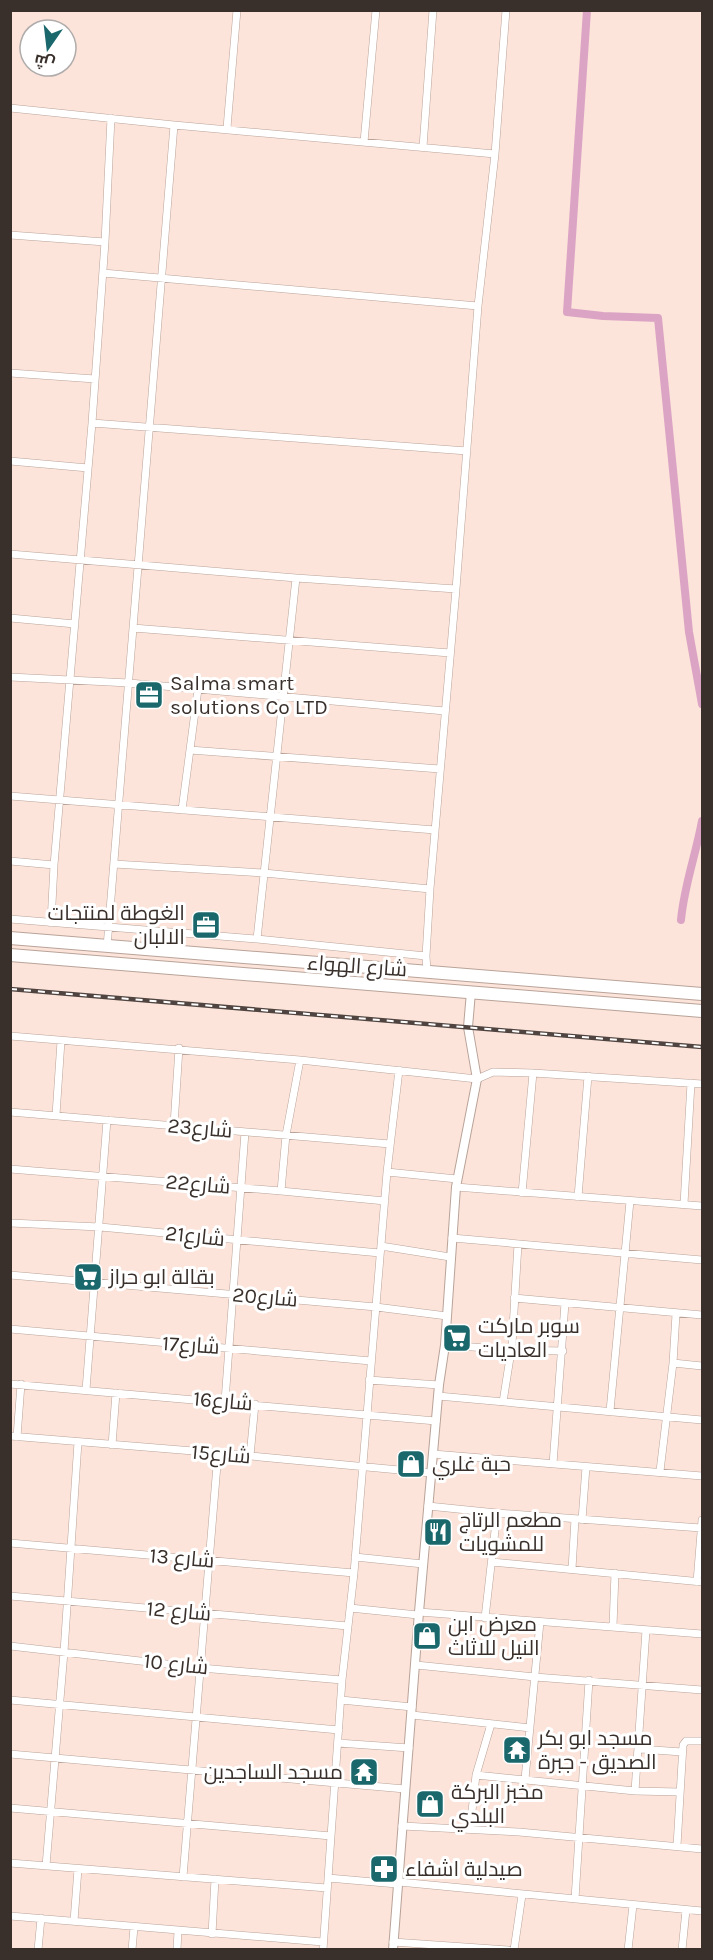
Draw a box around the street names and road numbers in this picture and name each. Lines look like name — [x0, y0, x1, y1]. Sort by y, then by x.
street label: شارع الهواء — [306, 951, 408, 983]
street label: شارع23 — [166, 1113, 234, 1145]
street label: شارع22 — [164, 1169, 231, 1201]
street label: شارع21 — [164, 1221, 226, 1253]
street label: شارع20 — [231, 1282, 299, 1314]
street label: شارع17 — [161, 1331, 221, 1361]
street label: شارع16 — [192, 1386, 254, 1418]
street label: شارع15 — [190, 1439, 252, 1471]
street label: شارع 13 — [148, 1543, 215, 1575]
street label: شارع 12 — [146, 1596, 212, 1628]
street label: شارع 10 — [142, 1649, 210, 1681]

